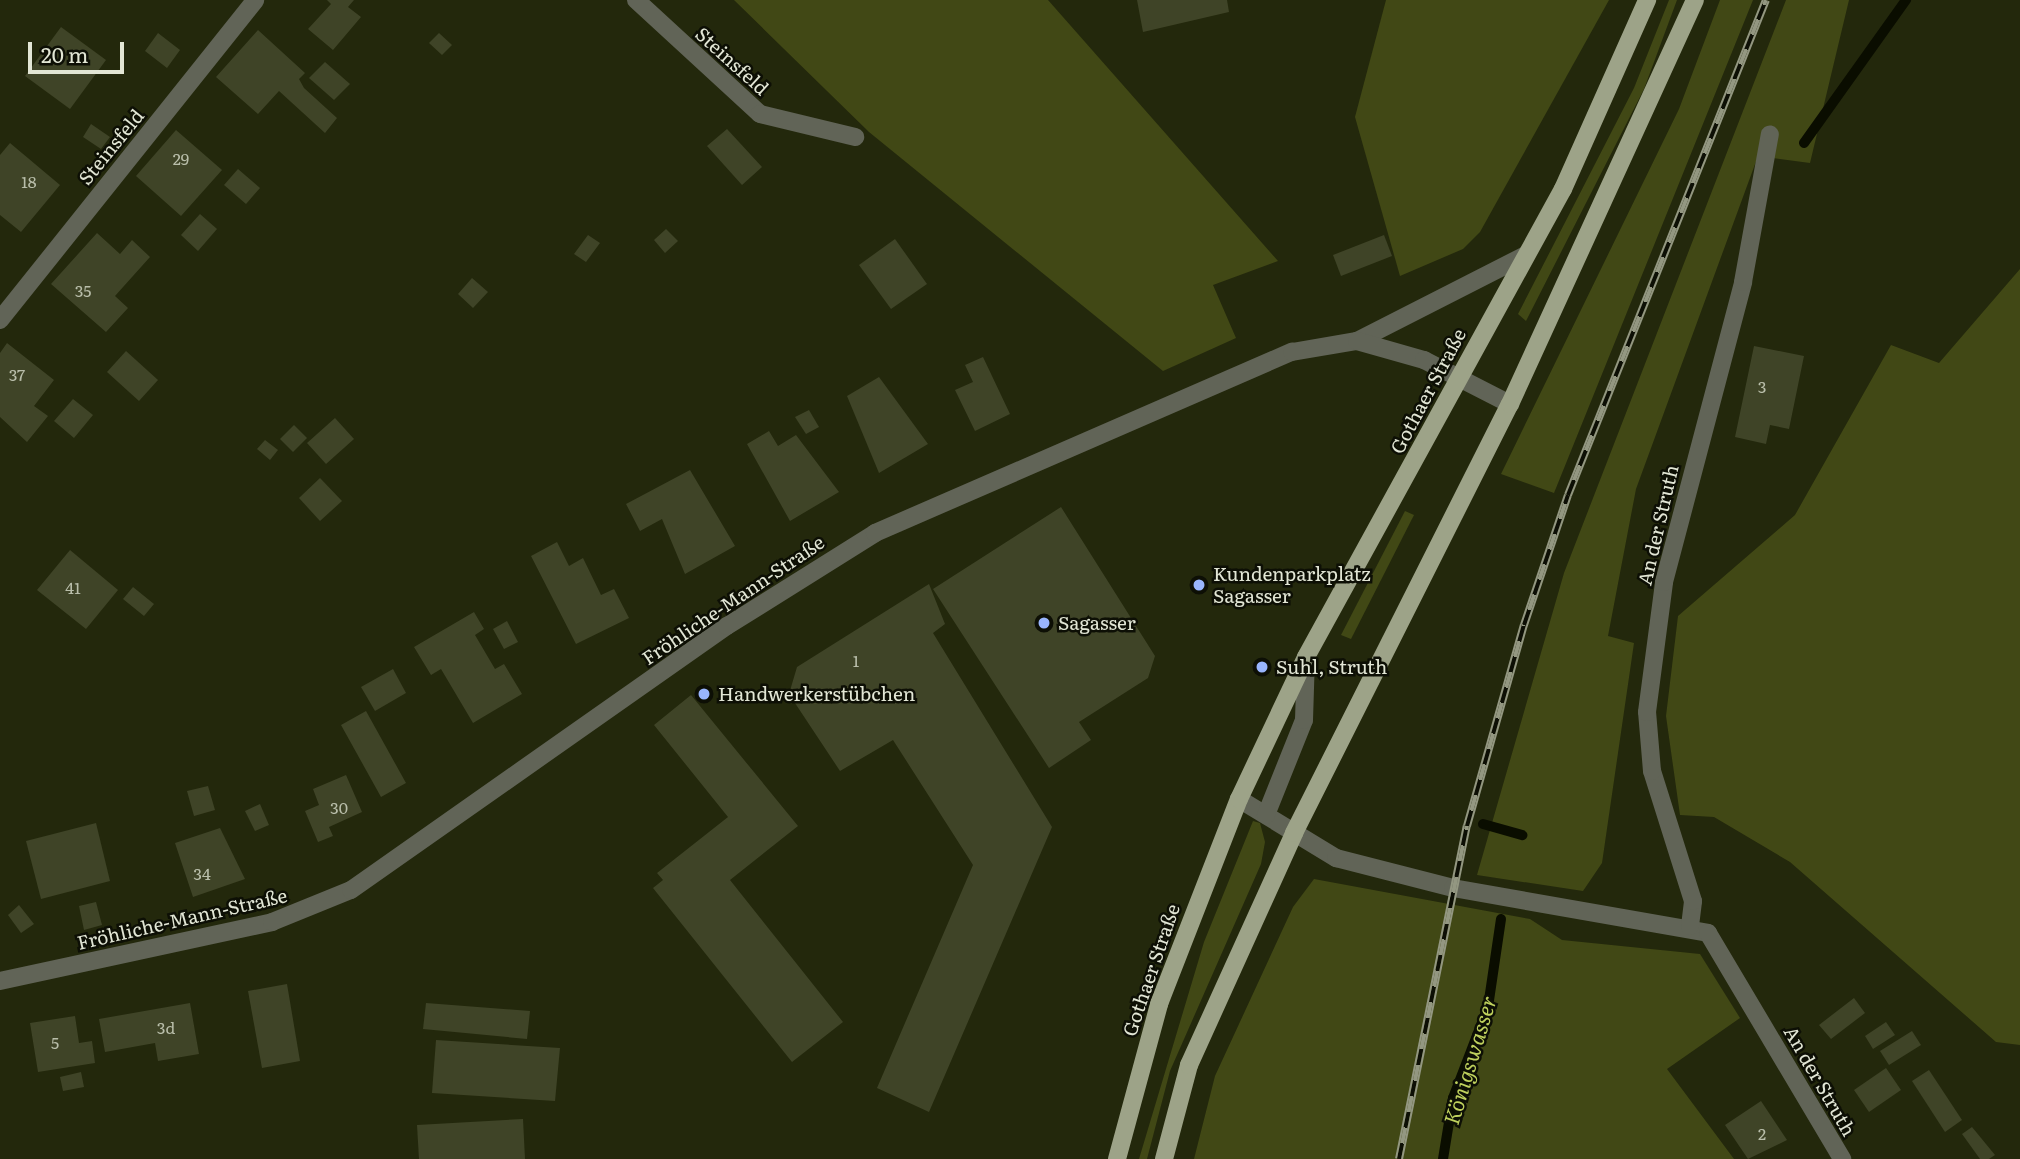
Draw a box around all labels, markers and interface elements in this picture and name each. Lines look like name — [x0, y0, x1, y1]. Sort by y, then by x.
street label: Steinsfeld — [691, 22, 773, 100]
scale bar — [32, 28, 128, 72]
text: 20 m — [41, 38, 88, 69]
street label: Steinsfeld — [74, 105, 148, 189]
house number: 29 — [173, 148, 189, 168]
house number: 18 — [21, 171, 37, 191]
house number: 35 — [75, 280, 91, 300]
street label: Gothaer Straße — [1385, 325, 1471, 457]
house number: 37 — [9, 364, 25, 384]
house number: 3 — [1758, 376, 1766, 396]
street label: An der Struth — [1633, 462, 1683, 588]
street label: Fröhliche-Mann-Straße — [638, 530, 828, 670]
place label: Kundenparkplatz Sagasser — [1213, 563, 1371, 607]
house number: 41 — [65, 577, 81, 597]
marker: Kundenparkplatz Sagasser — [1191, 577, 1207, 593]
place label: Sagasser — [1058, 612, 1136, 634]
marker: Sagasser — [1036, 615, 1052, 631]
house number: 1 — [853, 650, 859, 670]
place label: Suhl, Struth — [1276, 656, 1387, 678]
marker: Suhl, Struth — [1254, 659, 1270, 675]
place label: Handwerkerstübchen — [718, 683, 915, 705]
marker: Handwerkerstübchen — [696, 686, 712, 702]
house number: 30 — [330, 797, 348, 817]
house number: 34 — [193, 863, 211, 883]
street label: Fröhliche-Mann-Straße — [75, 884, 289, 954]
street label: Gothaer Straße — [1118, 901, 1184, 1039]
water label: Königswasser — [1437, 993, 1501, 1127]
house number: 3d — [157, 1017, 175, 1037]
street label: An der Struth — [1779, 1022, 1861, 1140]
house number: 5 — [51, 1032, 59, 1052]
house number: 2 — [1758, 1123, 1766, 1143]

